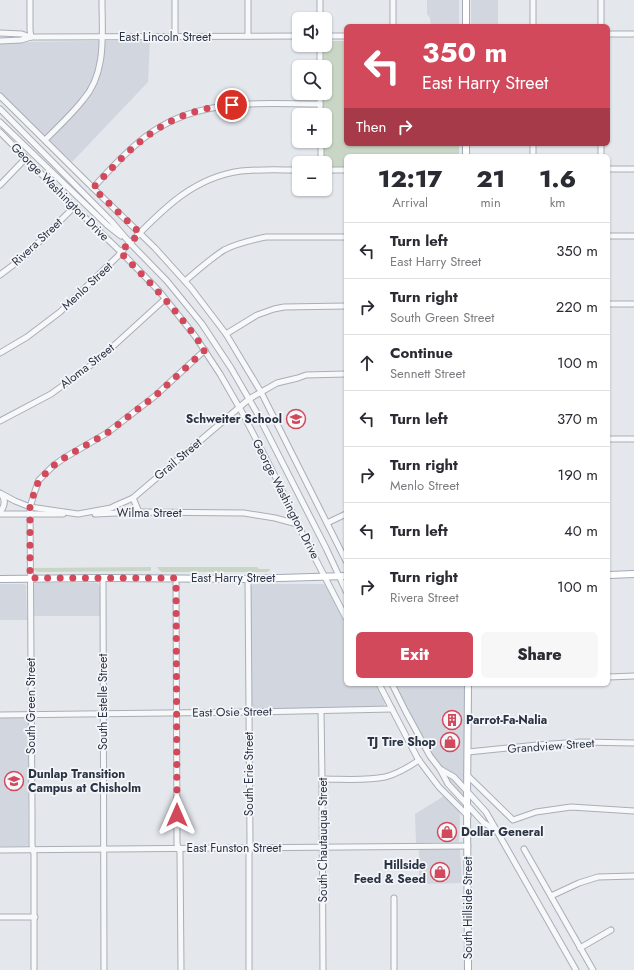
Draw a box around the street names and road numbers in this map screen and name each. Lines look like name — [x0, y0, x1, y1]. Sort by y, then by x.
street label: East Lincoln Street — [119, 28, 211, 46]
street label: George Washington Drive — [7, 139, 113, 245]
street label: Rivera Street — [8, 214, 66, 270]
street label: Menlo Street — [58, 258, 117, 314]
street label: Aloma Street — [56, 339, 118, 393]
street label: Grail Street — [150, 434, 206, 484]
street label: George Washington Drive — [248, 436, 324, 562]
street label: Wilma Street — [116, 504, 182, 522]
street label: East Harry Street — [191, 569, 275, 587]
street label: South Estelle Street — [94, 654, 112, 750]
street label: South Green Street — [22, 658, 40, 754]
street label: East Osie Street — [192, 702, 272, 722]
street label: South Erie Street — [240, 732, 258, 816]
street label: Grandview Street — [507, 734, 595, 758]
street label: South Chautauqua Street — [314, 777, 332, 902]
street label: East Funston Street — [187, 839, 282, 857]
street label: South Hillside Street — [459, 857, 477, 959]

